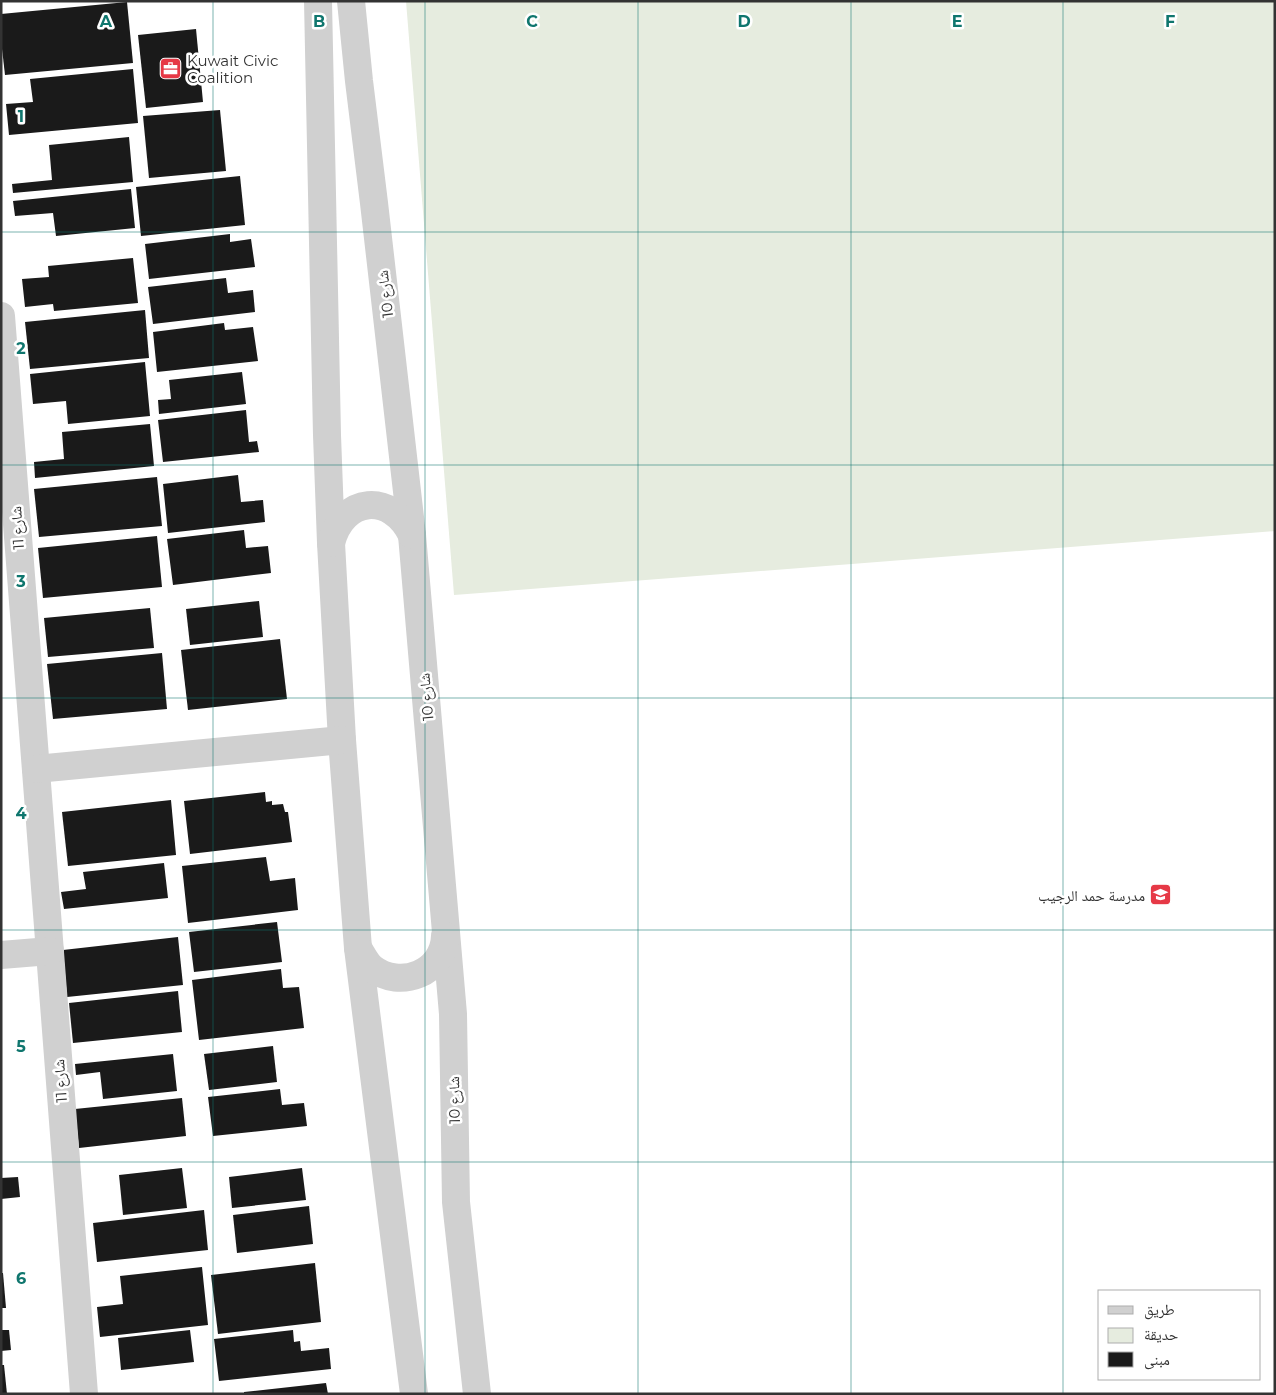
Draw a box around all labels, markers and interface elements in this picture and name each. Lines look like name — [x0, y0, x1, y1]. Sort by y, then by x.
text: A — [99, 12, 113, 31]
text: B — [313, 12, 325, 31]
text: C — [526, 12, 538, 31]
text: D — [737, 12, 751, 31]
text: E — [952, 12, 962, 31]
text: F — [1165, 12, 1175, 31]
place label: Kuwait Civic Coalition — [187, 51, 278, 87]
office icon: Kuwait Civic Coalition — [159, 57, 183, 81]
text: 1 — [18, 107, 24, 126]
street label: شارع 10 — [373, 269, 398, 319]
text: 2 — [16, 339, 26, 358]
street label: شارع 11 — [6, 506, 29, 550]
text: 3 — [15, 572, 26, 591]
street label: شارع 10 — [414, 672, 439, 722]
text: 4 — [15, 804, 27, 823]
school or university icon: مدرسة حمد الرجيب — [1149, 883, 1173, 907]
place label: مدرسة حمد الرجيب — [1038, 886, 1145, 905]
text: 5 — [16, 1037, 26, 1056]
street label: شارع 11 — [49, 1059, 72, 1103]
street label: شارع 10 — [444, 1076, 465, 1124]
text: 6 — [16, 1269, 26, 1288]
legend — [1098, 1290, 1261, 1380]
text: طريق — [1144, 1300, 1175, 1320]
text: حديقة — [1144, 1325, 1179, 1344]
text: مبنى — [1144, 1350, 1170, 1370]

